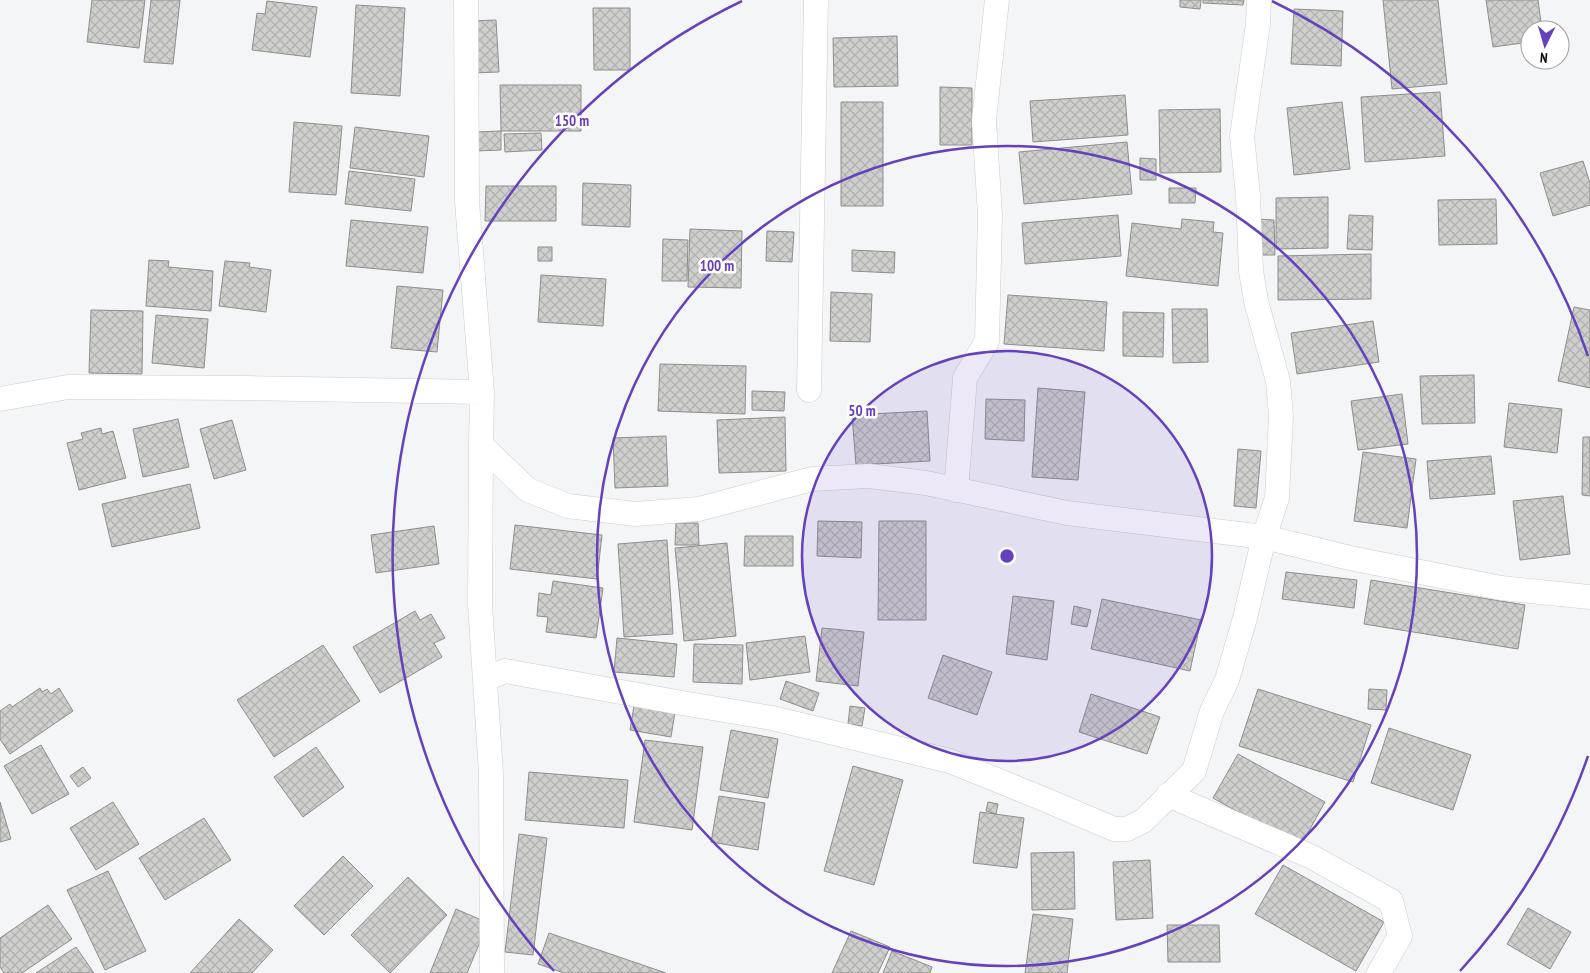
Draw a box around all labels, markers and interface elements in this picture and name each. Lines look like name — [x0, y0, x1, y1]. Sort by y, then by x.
north arrow — [1520, 20, 1570, 70]
text: N — [1539, 49, 1548, 67]
text: 150 m — [555, 111, 589, 130]
text: 100 m — [700, 256, 734, 275]
text: 50 m — [848, 401, 876, 420]
centre of rings — [998, 547, 1016, 565]

